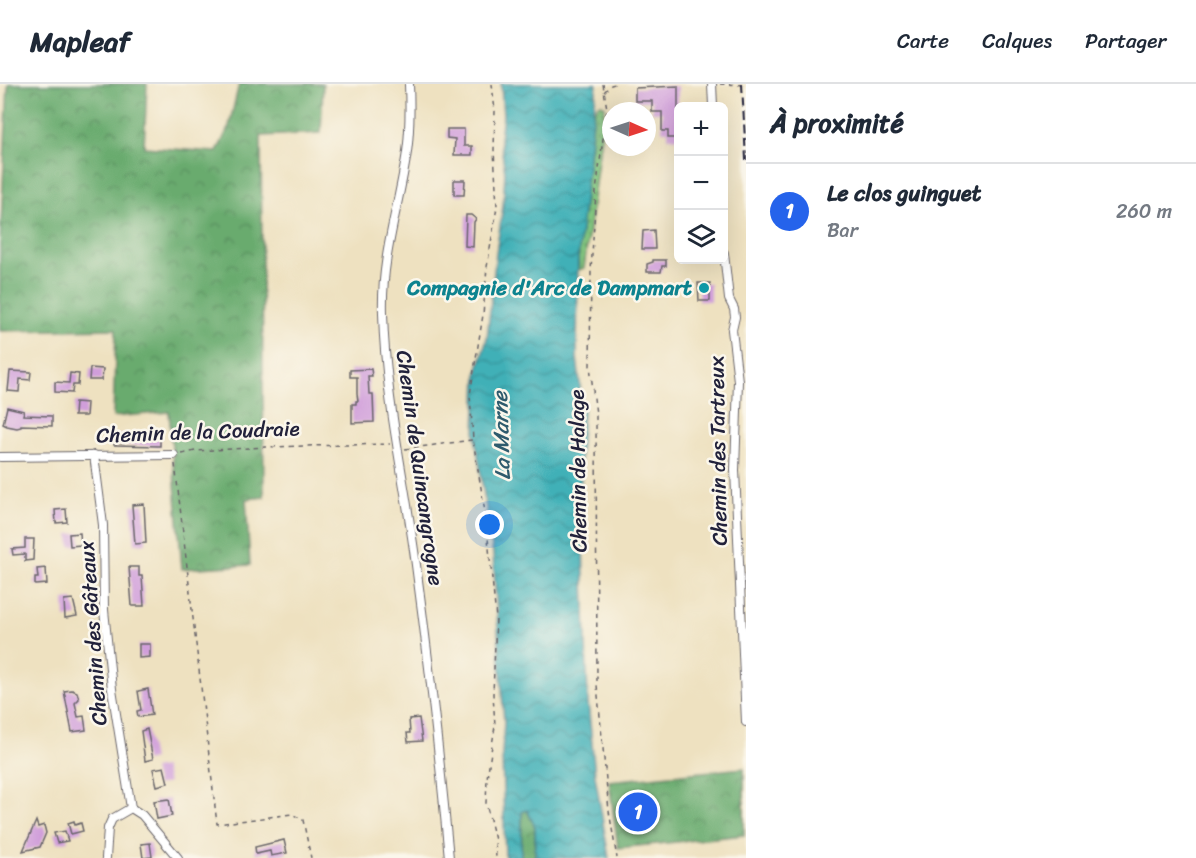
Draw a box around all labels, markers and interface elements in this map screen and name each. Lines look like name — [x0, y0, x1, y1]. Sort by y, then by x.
text: Mapleaf — [30, 17, 130, 66]
text: Carte — [897, 22, 949, 60]
text: Calques — [982, 22, 1052, 60]
text: Partager — [1085, 22, 1166, 60]
text: À proximité — [770, 100, 904, 146]
north arrow — [602, 102, 656, 156]
map controls — [674, 102, 728, 264]
button: + — [674, 102, 728, 156]
button: − — [674, 156, 728, 210]
text: Le clos guinguet — [827, 174, 981, 213]
text: 1 — [785, 194, 794, 229]
text: 260 m — [1116, 194, 1172, 229]
button: layers — [674, 210, 728, 264]
text: Bar — [827, 213, 858, 248]
place label: Compagnie d'Arc de Dampmart — [406, 269, 693, 307]
marker: Compagnie d'Arc de Dampmart — [697, 281, 711, 295]
street label: Chemin de Quincangrogne — [385, 348, 455, 588]
street label: Chemin des Tartreux — [697, 356, 739, 546]
water label: La Marne — [480, 389, 522, 481]
street label: Chemin de Halage — [558, 389, 598, 553]
street label: Chemin de la Coudraie — [96, 409, 300, 455]
your location — [475, 510, 504, 539]
street label: Chemin des Gâteaux — [68, 539, 118, 727]
pin: 1 — [618, 790, 658, 834]

